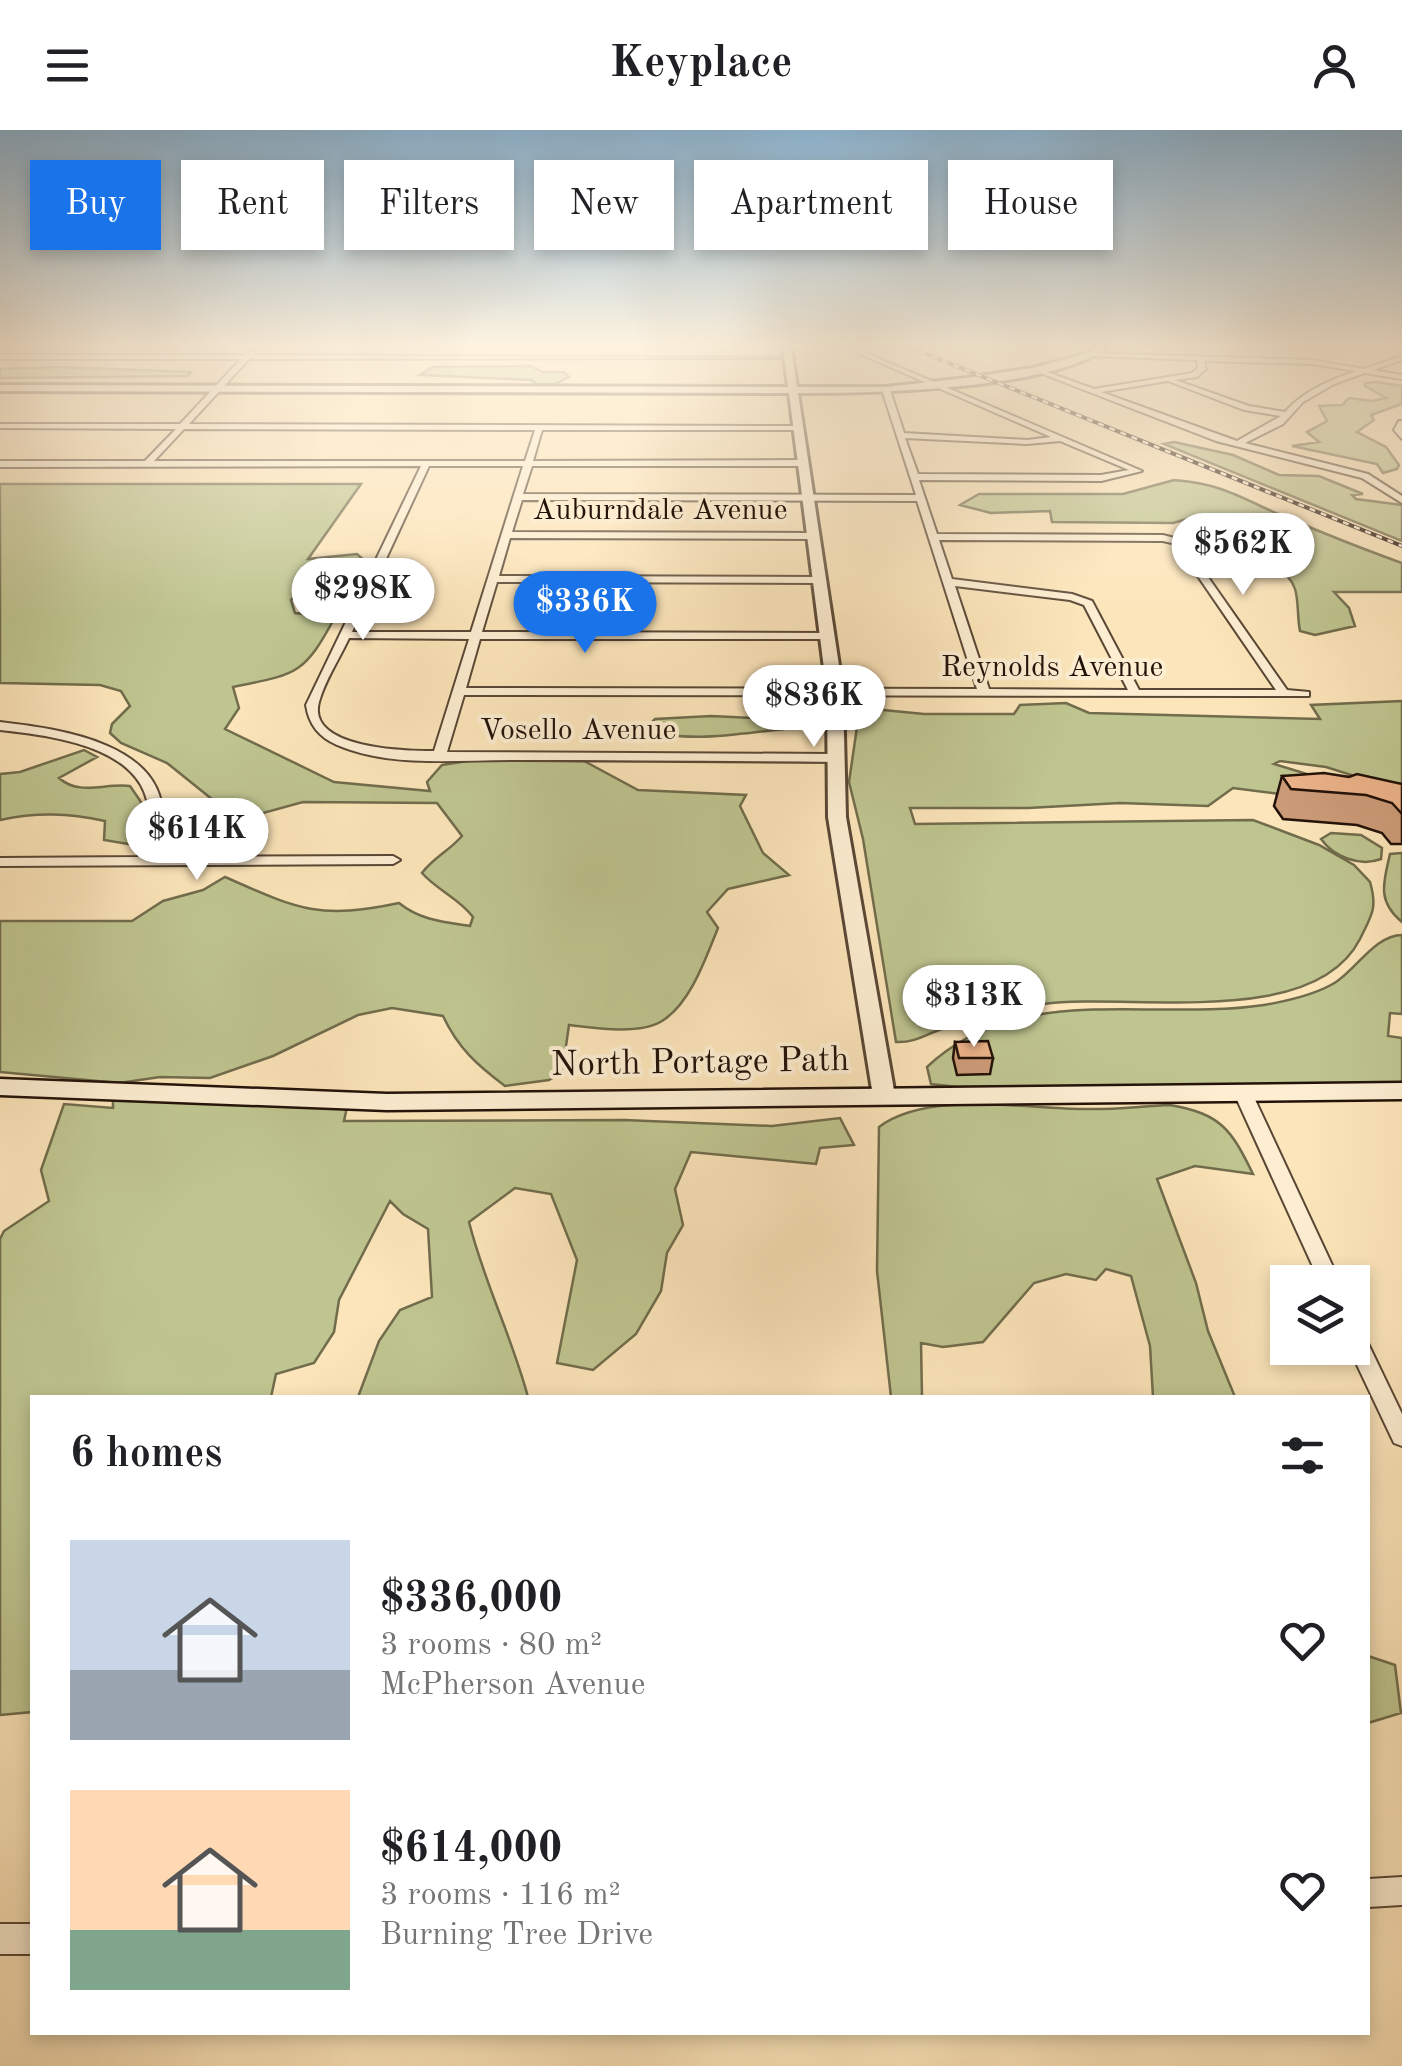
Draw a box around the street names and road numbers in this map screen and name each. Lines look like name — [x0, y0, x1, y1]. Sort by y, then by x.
street label: Auburndale Avenue — [533, 496, 787, 526]
street label: Reynolds Avenue — [941, 653, 1163, 683]
street label: Vosello Avenue — [480, 716, 676, 746]
street label: North Portage Path — [550, 1043, 850, 1083]

